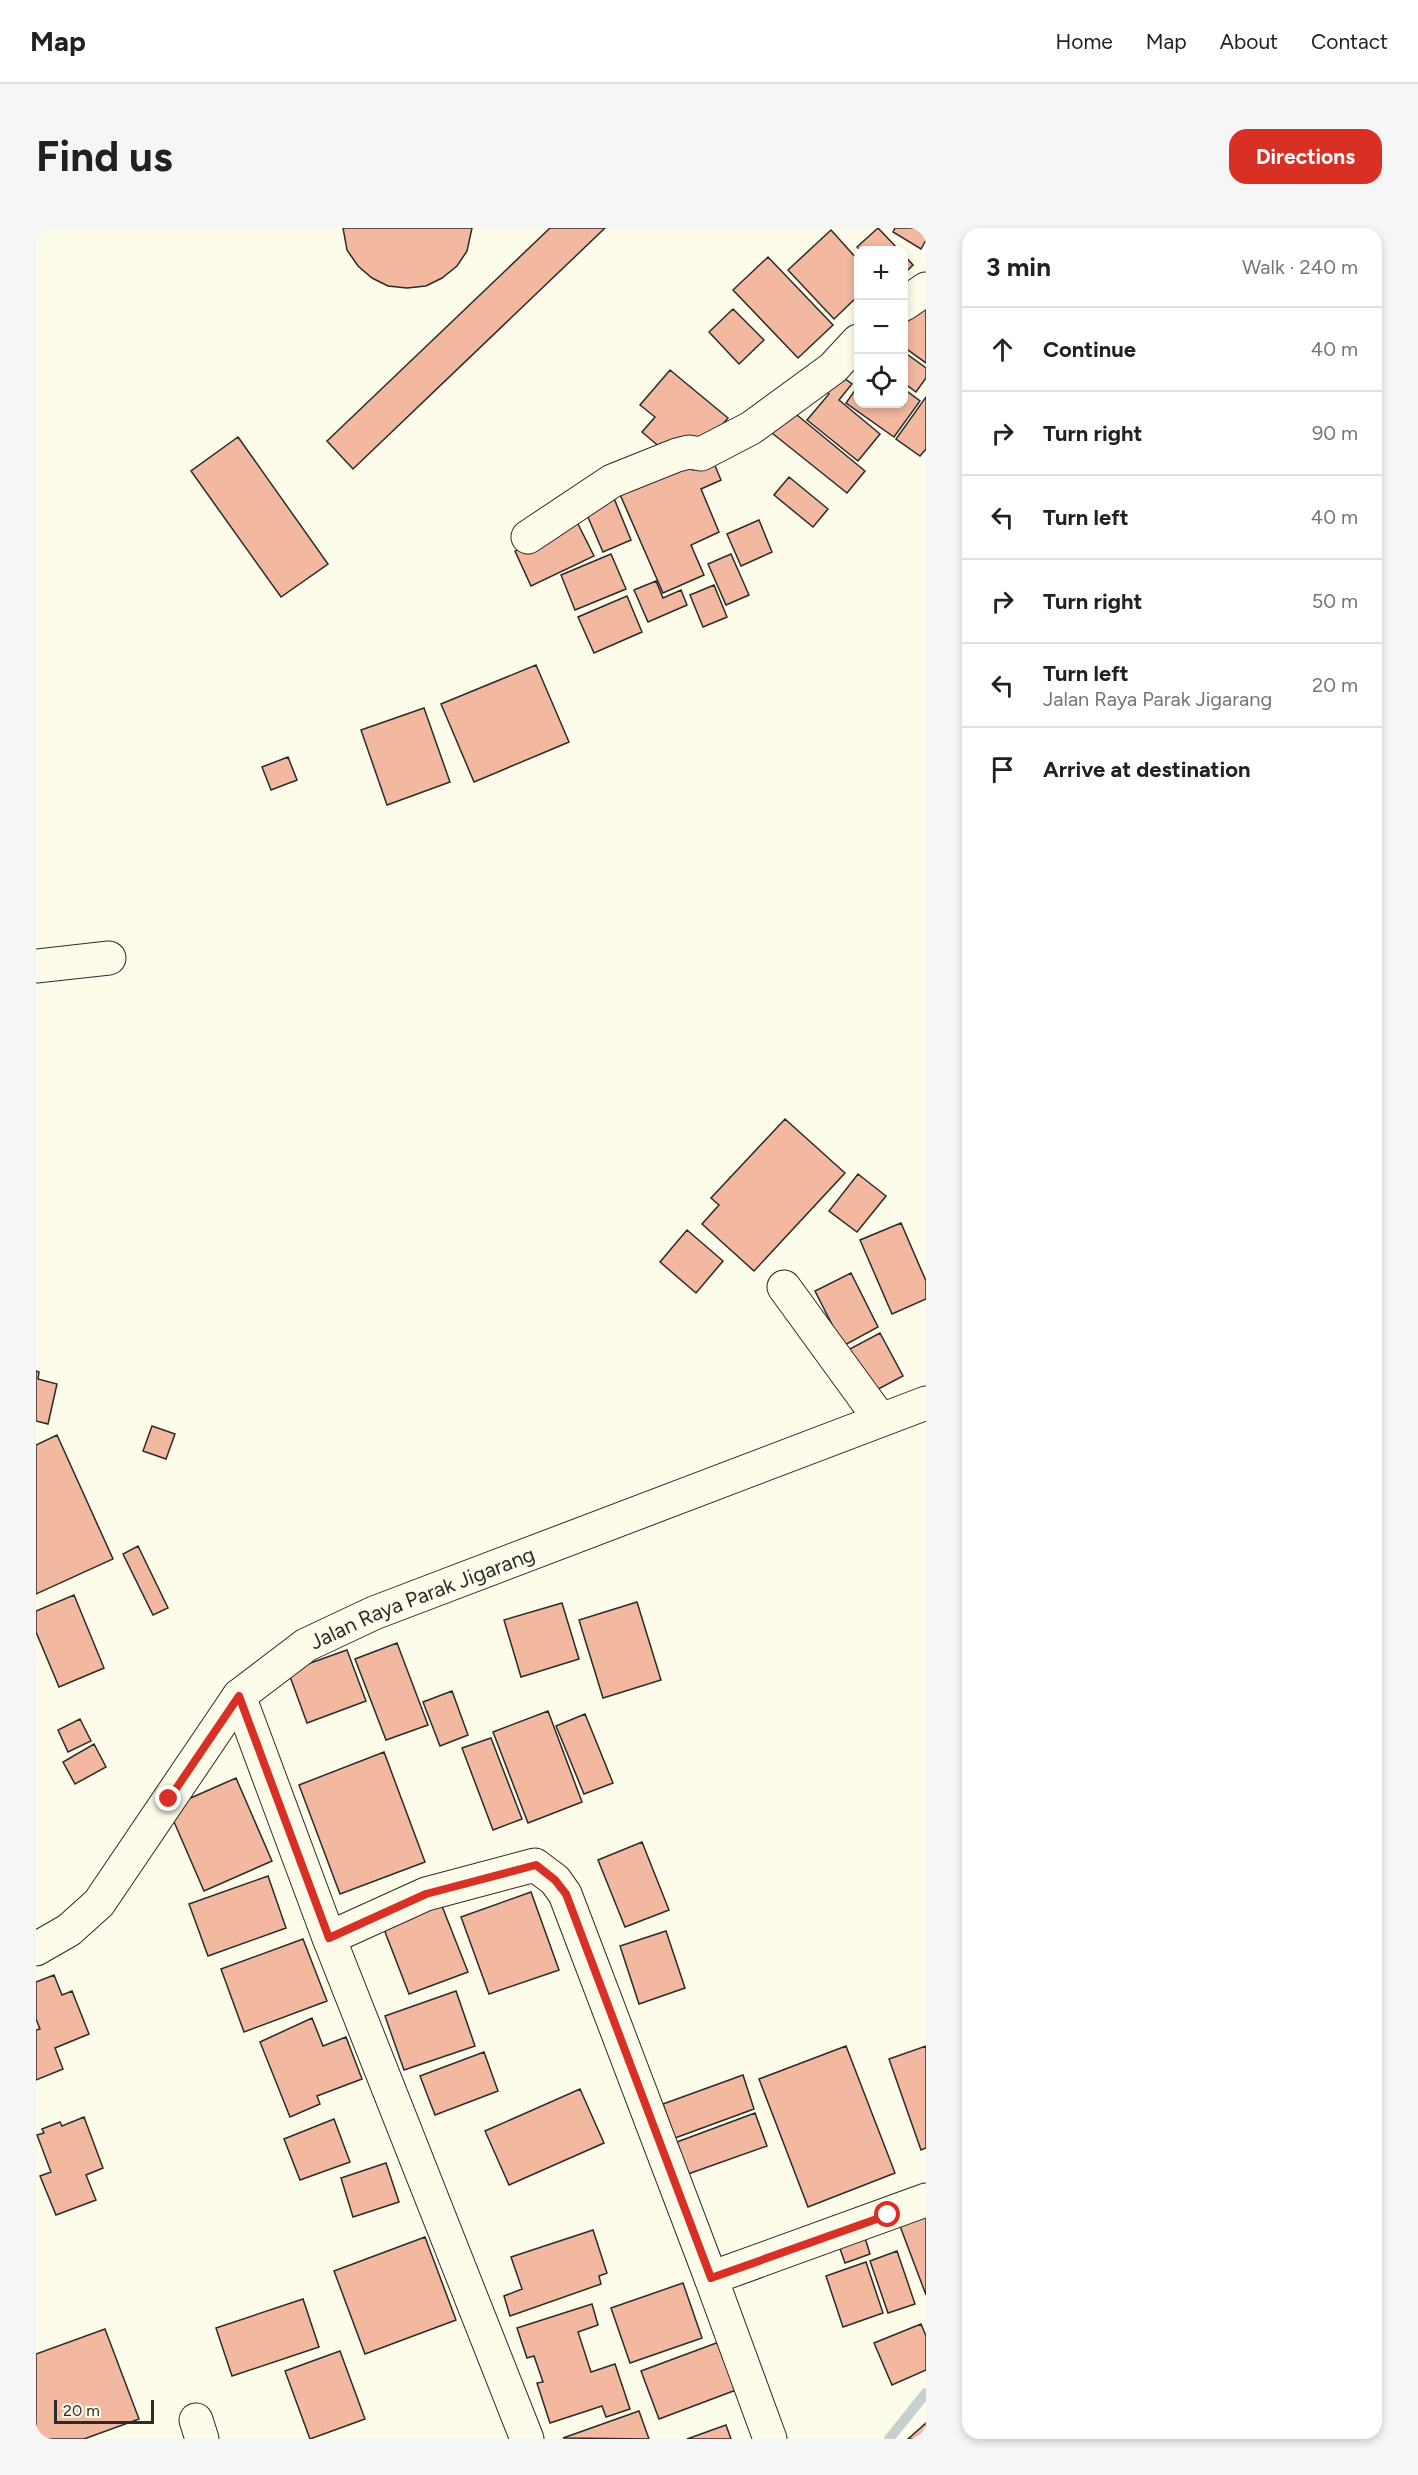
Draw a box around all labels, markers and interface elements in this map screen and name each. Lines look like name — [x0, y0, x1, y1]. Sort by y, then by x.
text: Map — [30, 24, 86, 58]
text: Home — [1056, 29, 1113, 54]
text: Map — [1146, 29, 1187, 54]
text: About — [1220, 29, 1278, 54]
text: Contact — [1311, 29, 1388, 54]
button: Directions — [1229, 129, 1382, 184]
text: Find us — [36, 131, 173, 182]
map controls — [854, 246, 908, 408]
button: + — [854, 246, 908, 300]
text: 3 min — [986, 251, 1051, 283]
text: Walk · 240 m — [1242, 255, 1358, 279]
button: − — [854, 300, 908, 354]
icon: ahead — [986, 333, 1019, 366]
text: Continue — [1043, 336, 1136, 363]
text: 40 m — [1311, 337, 1358, 361]
button: locate — [854, 354, 908, 408]
icon: right — [986, 417, 1019, 450]
text: Turn right — [1043, 420, 1142, 447]
text: 90 m — [1312, 421, 1358, 445]
icon: left — [986, 501, 1019, 534]
text: Turn left — [1043, 504, 1129, 531]
text: 40 m — [1311, 505, 1358, 529]
icon: right — [986, 585, 1019, 618]
text: Turn right — [1043, 588, 1142, 615]
text: 50 m — [1312, 589, 1358, 613]
text: Turn left — [1043, 660, 1129, 687]
icon: left — [986, 669, 1019, 702]
text: 20 m — [1312, 673, 1358, 697]
text: Jalan Raya Parak Jigarang — [1043, 687, 1272, 711]
icon: arrive — [986, 753, 1019, 786]
text: Arrive at destination — [1043, 756, 1251, 783]
street label: Jalan Raya Parak Jigarang — [305, 1541, 538, 1654]
route end — [155, 1785, 181, 1811]
route start — [874, 2201, 900, 2227]
scale bar — [54, 2397, 154, 2424]
text: 20 m — [63, 2401, 100, 2420]

